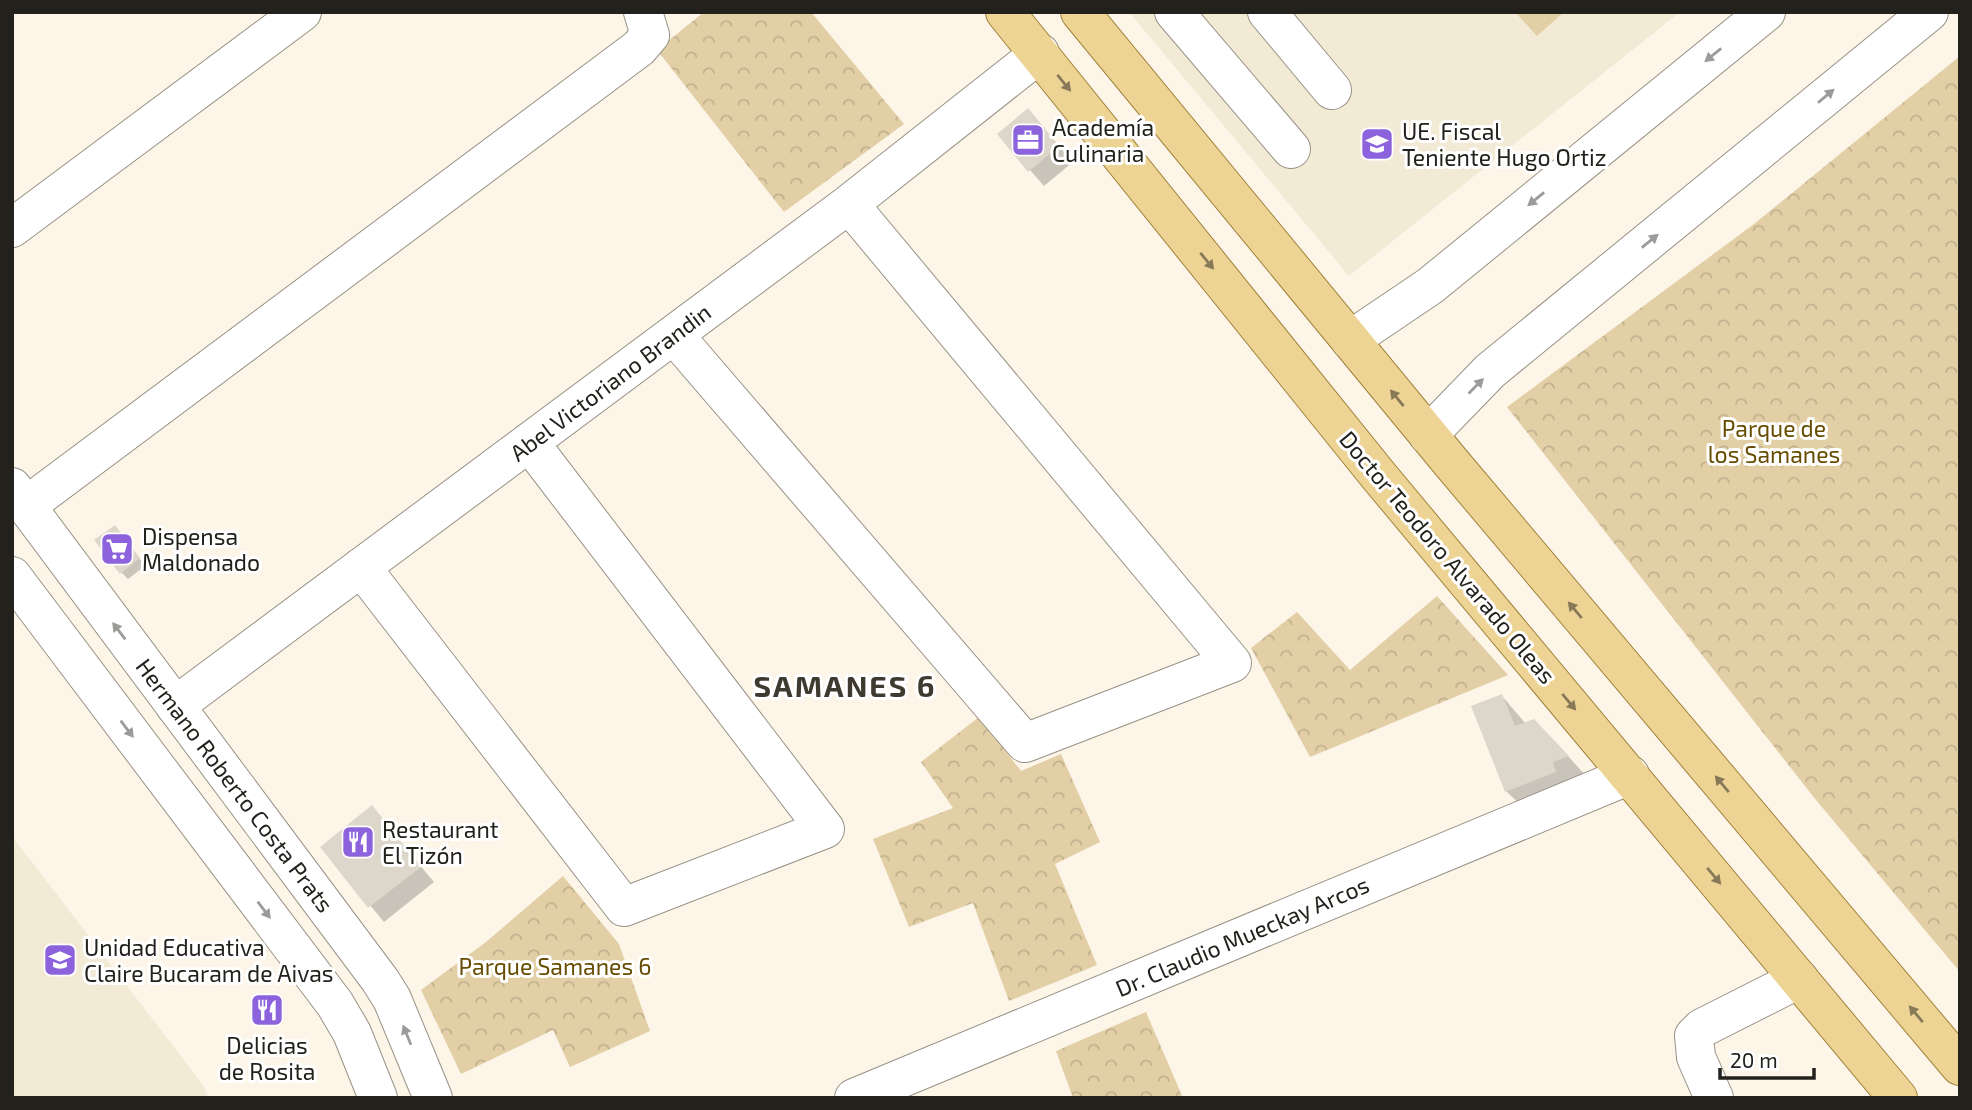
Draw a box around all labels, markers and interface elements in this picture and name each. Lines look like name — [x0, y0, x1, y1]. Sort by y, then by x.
one-way arrow — [1704, 48, 1722, 63]
one-way arrow — [1057, 74, 1072, 92]
one-way arrow — [1816, 88, 1834, 103]
place label: Academía Culinaria — [1052, 113, 1154, 167]
place label: UE. Fiscal Teniente Hugo Ortiz — [1402, 117, 1606, 171]
office icon: Academía Culinaria — [1009, 121, 1047, 159]
school or university icon: UE. Fiscal Teniente Hugo Ortiz — [1358, 125, 1396, 163]
one-way arrow — [1528, 191, 1545, 206]
one-way arrow — [1641, 233, 1659, 248]
one-way arrow — [1199, 252, 1213, 270]
street label: Abel Victoriano Brandin — [504, 297, 716, 467]
one-way arrow — [1467, 378, 1483, 395]
one-way arrow — [1390, 390, 1405, 408]
park label: Parque de los Samanes — [1708, 414, 1840, 468]
street label: Doctor Teodoro Alvarado Oleas — [1334, 425, 1562, 689]
place label: Dispensa Maldonado — [142, 522, 260, 576]
supermarket icon: Dispensa Maldonado — [98, 530, 136, 568]
one-way arrow — [1567, 601, 1583, 619]
one-way arrow — [112, 622, 127, 640]
street label: Hermano Roberto Costa Prats — [130, 653, 340, 917]
district label: SAMANES 6 — [754, 667, 936, 703]
one-way arrow — [1561, 693, 1576, 710]
one-way arrow — [120, 720, 134, 738]
one-way arrow — [1714, 775, 1730, 793]
place label: Restaurant El Tizón — [382, 815, 499, 869]
restaurant icon: Restaurant El Tizón — [339, 823, 377, 861]
one-way arrow — [1707, 867, 1722, 885]
street label: Dr. Claudio Mueckay Arcos — [1111, 870, 1373, 1002]
one-way arrow — [257, 901, 272, 919]
place label: Unidad Educativa Claire Bucaram de Aivas — [84, 933, 334, 987]
school or university icon: Unidad Educativa Claire Bucaram de Aivas — [41, 941, 79, 979]
park label: Parque Samanes 6 — [459, 952, 651, 980]
restaurant icon: Delicias de Rosita — [248, 991, 286, 1029]
one-way arrow — [1908, 1005, 1924, 1023]
one-way arrow — [401, 1024, 412, 1045]
place label: Delicias de Rosita — [219, 1031, 315, 1085]
scale bar — [1720, 1036, 1814, 1080]
text: 20 m — [1730, 1047, 1778, 1072]

